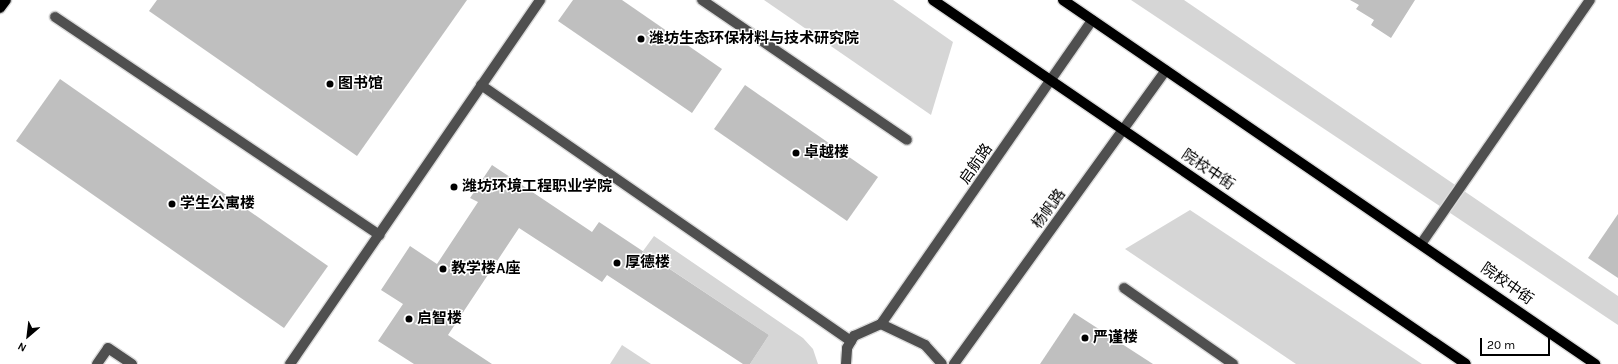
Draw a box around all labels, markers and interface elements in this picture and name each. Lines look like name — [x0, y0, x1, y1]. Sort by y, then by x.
place label: 潍坊生态环保材料与技术研究院 — [649, 30, 859, 48]
marker: 潍坊生态环保材料与技术研究院 — [636, 34, 646, 44]
place label: 图书馆 — [338, 75, 383, 93]
marker: 图书馆 — [325, 79, 335, 89]
street label: 启航路 — [956, 140, 996, 188]
place label: 卓越楼 — [804, 144, 849, 162]
street label: 院校中街 — [1178, 146, 1238, 194]
marker: 卓越楼 — [791, 148, 801, 158]
place label: 潍坊环境工程职业学院 — [462, 178, 612, 196]
marker: 潍坊环境工程职业学院 — [449, 182, 459, 192]
street label: 杨帆路 — [1028, 186, 1070, 232]
place label: 学生公寓楼 — [180, 195, 255, 213]
marker: 学生公寓楼 — [167, 199, 177, 209]
place label: 厚德楼 — [625, 254, 670, 272]
marker: 厚德楼 — [612, 258, 622, 268]
street label: 院校中街 — [1477, 259, 1537, 309]
place label: 教学楼A座 — [451, 260, 520, 278]
marker: 教学楼A座 — [438, 264, 448, 274]
place label: 启智楼 — [417, 310, 462, 328]
marker: 启智楼 — [404, 314, 414, 324]
north arrow — [8, 316, 48, 356]
place label: 严谨楼 — [1093, 329, 1138, 347]
scale bar — [1482, 330, 1552, 356]
marker: 严谨楼 — [1080, 333, 1090, 343]
text: 20 m — [1487, 338, 1515, 352]
text: N — [16, 339, 29, 355]

